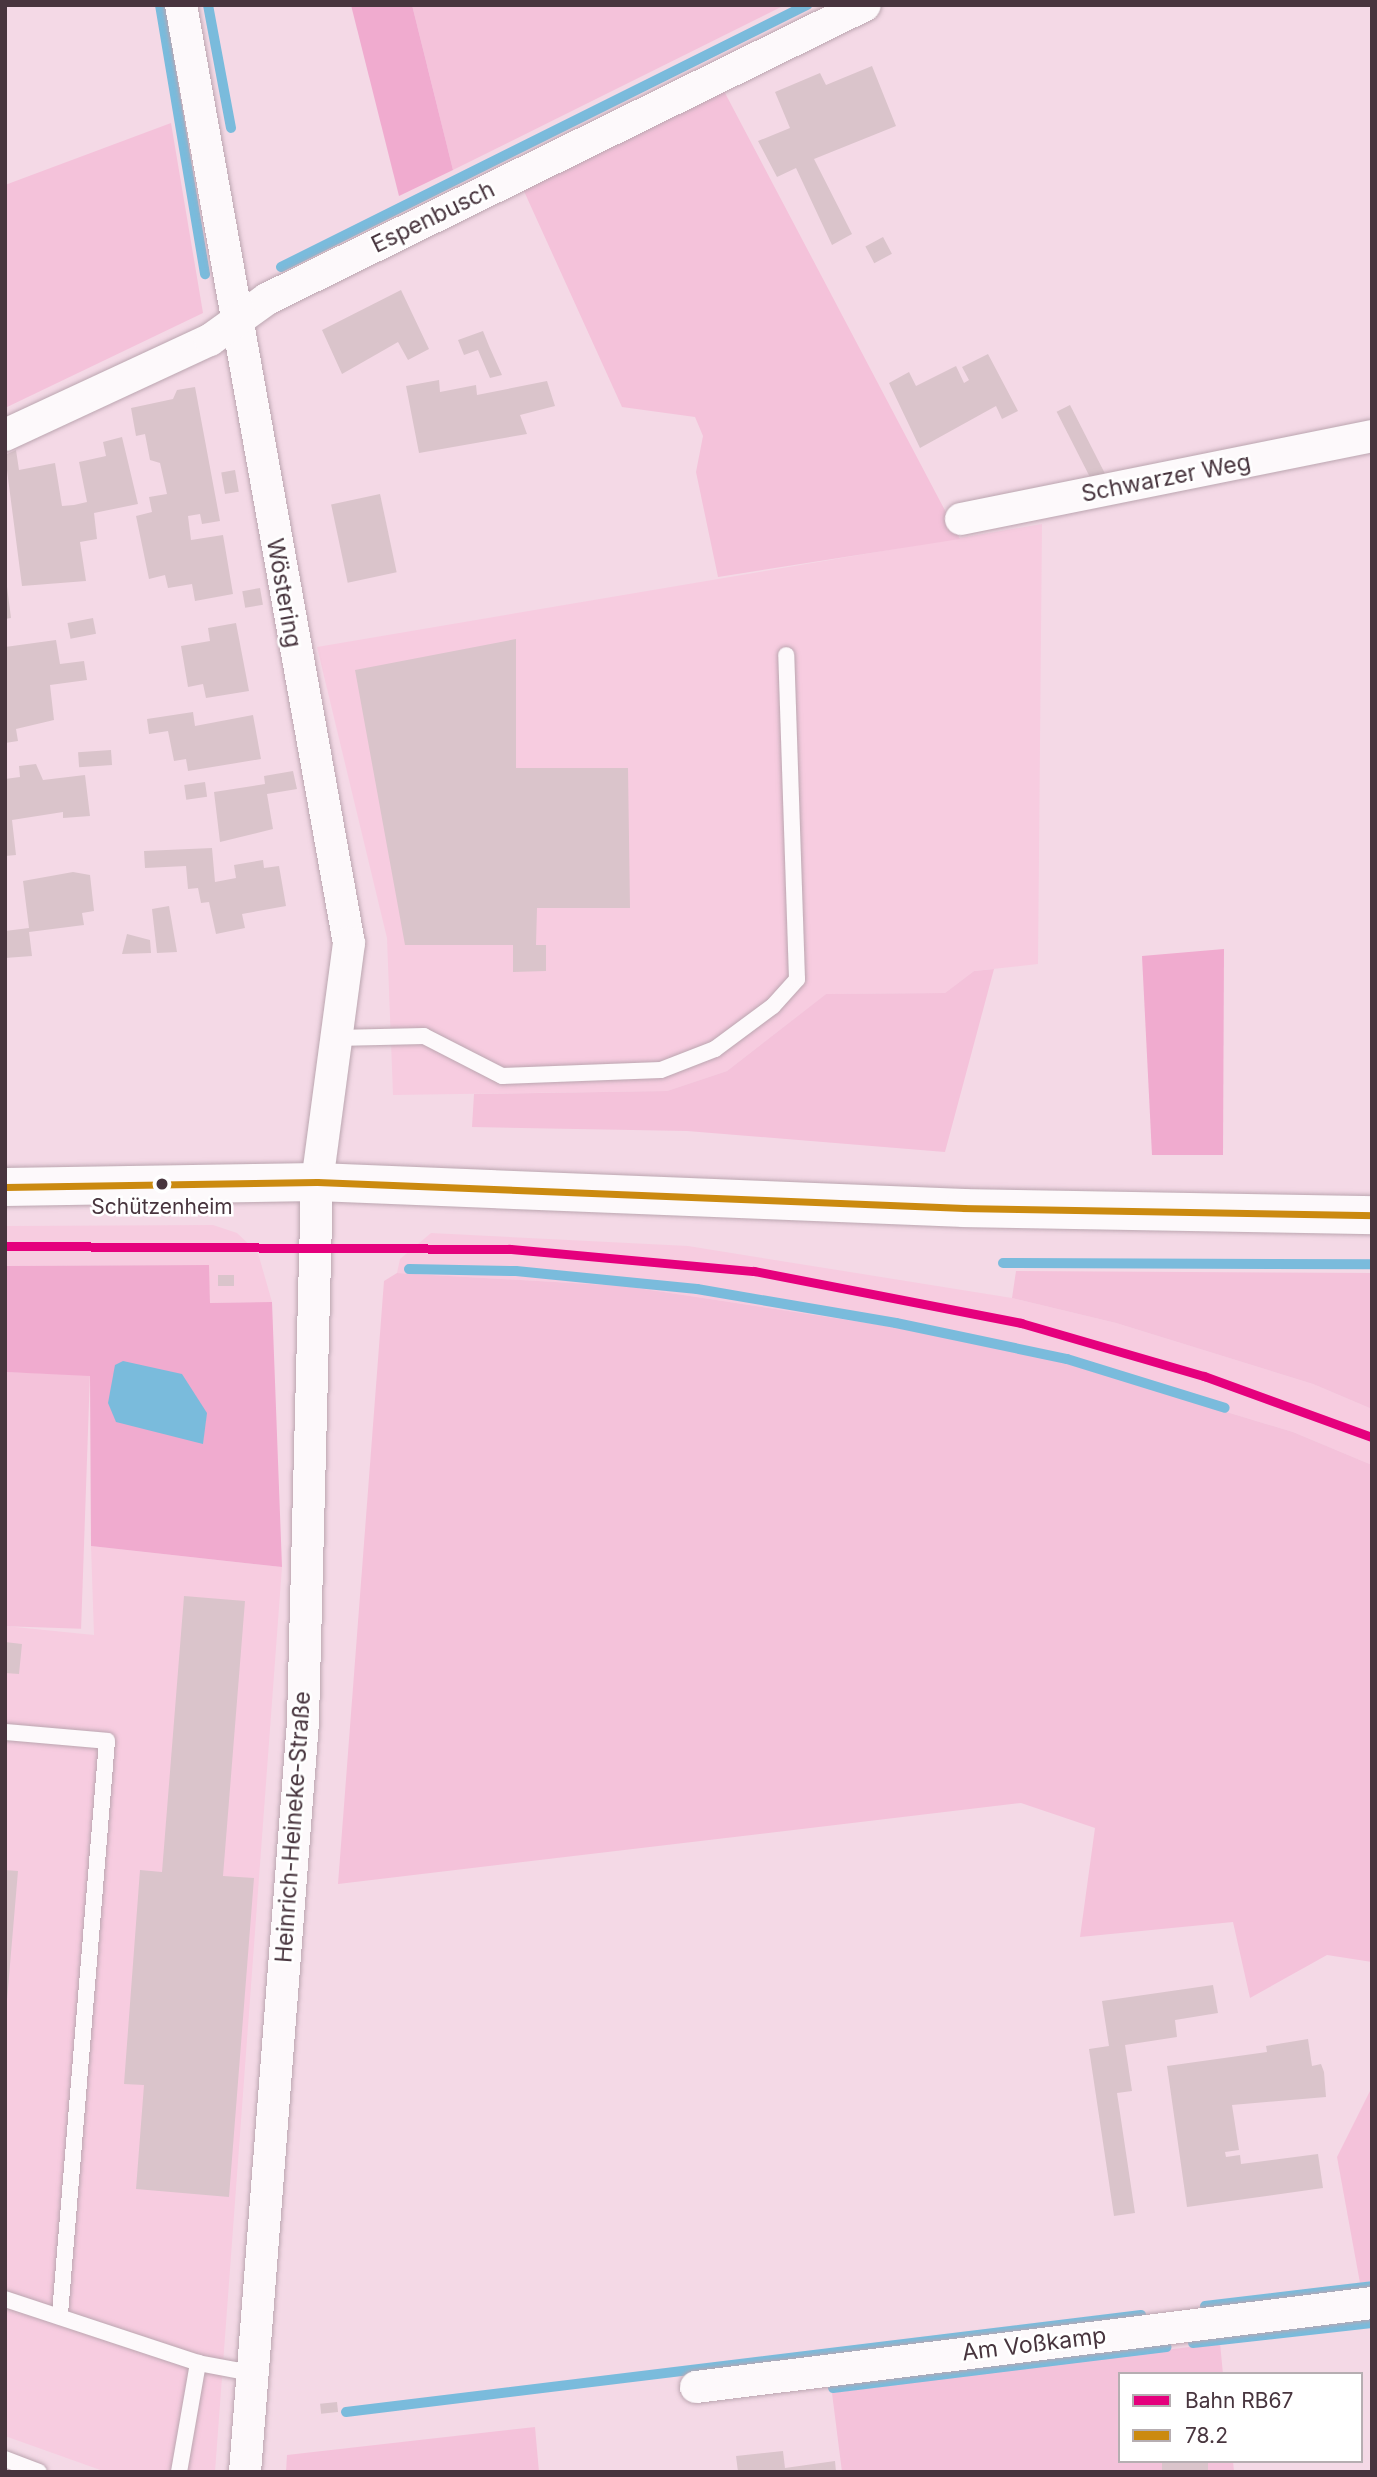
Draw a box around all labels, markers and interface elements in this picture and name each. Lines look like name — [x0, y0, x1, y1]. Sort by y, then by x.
street label: Espenbusch — [367, 175, 499, 259]
street label: Schwarzer Weg — [1079, 448, 1253, 508]
street label: Wöstering — [261, 536, 307, 650]
marker: Schützenheim — [155, 1177, 169, 1191]
place label: Schützenheim — [91, 1194, 233, 1220]
street label: Heinrich-Heineke-Straße — [270, 1690, 316, 1964]
street label: Am Voßkamp — [960, 2321, 1108, 2367]
legend — [1118, 2372, 1363, 2463]
text: Bahn RB67 — [1185, 2388, 1293, 2413]
text: 78.2 — [1185, 2423, 1228, 2448]

